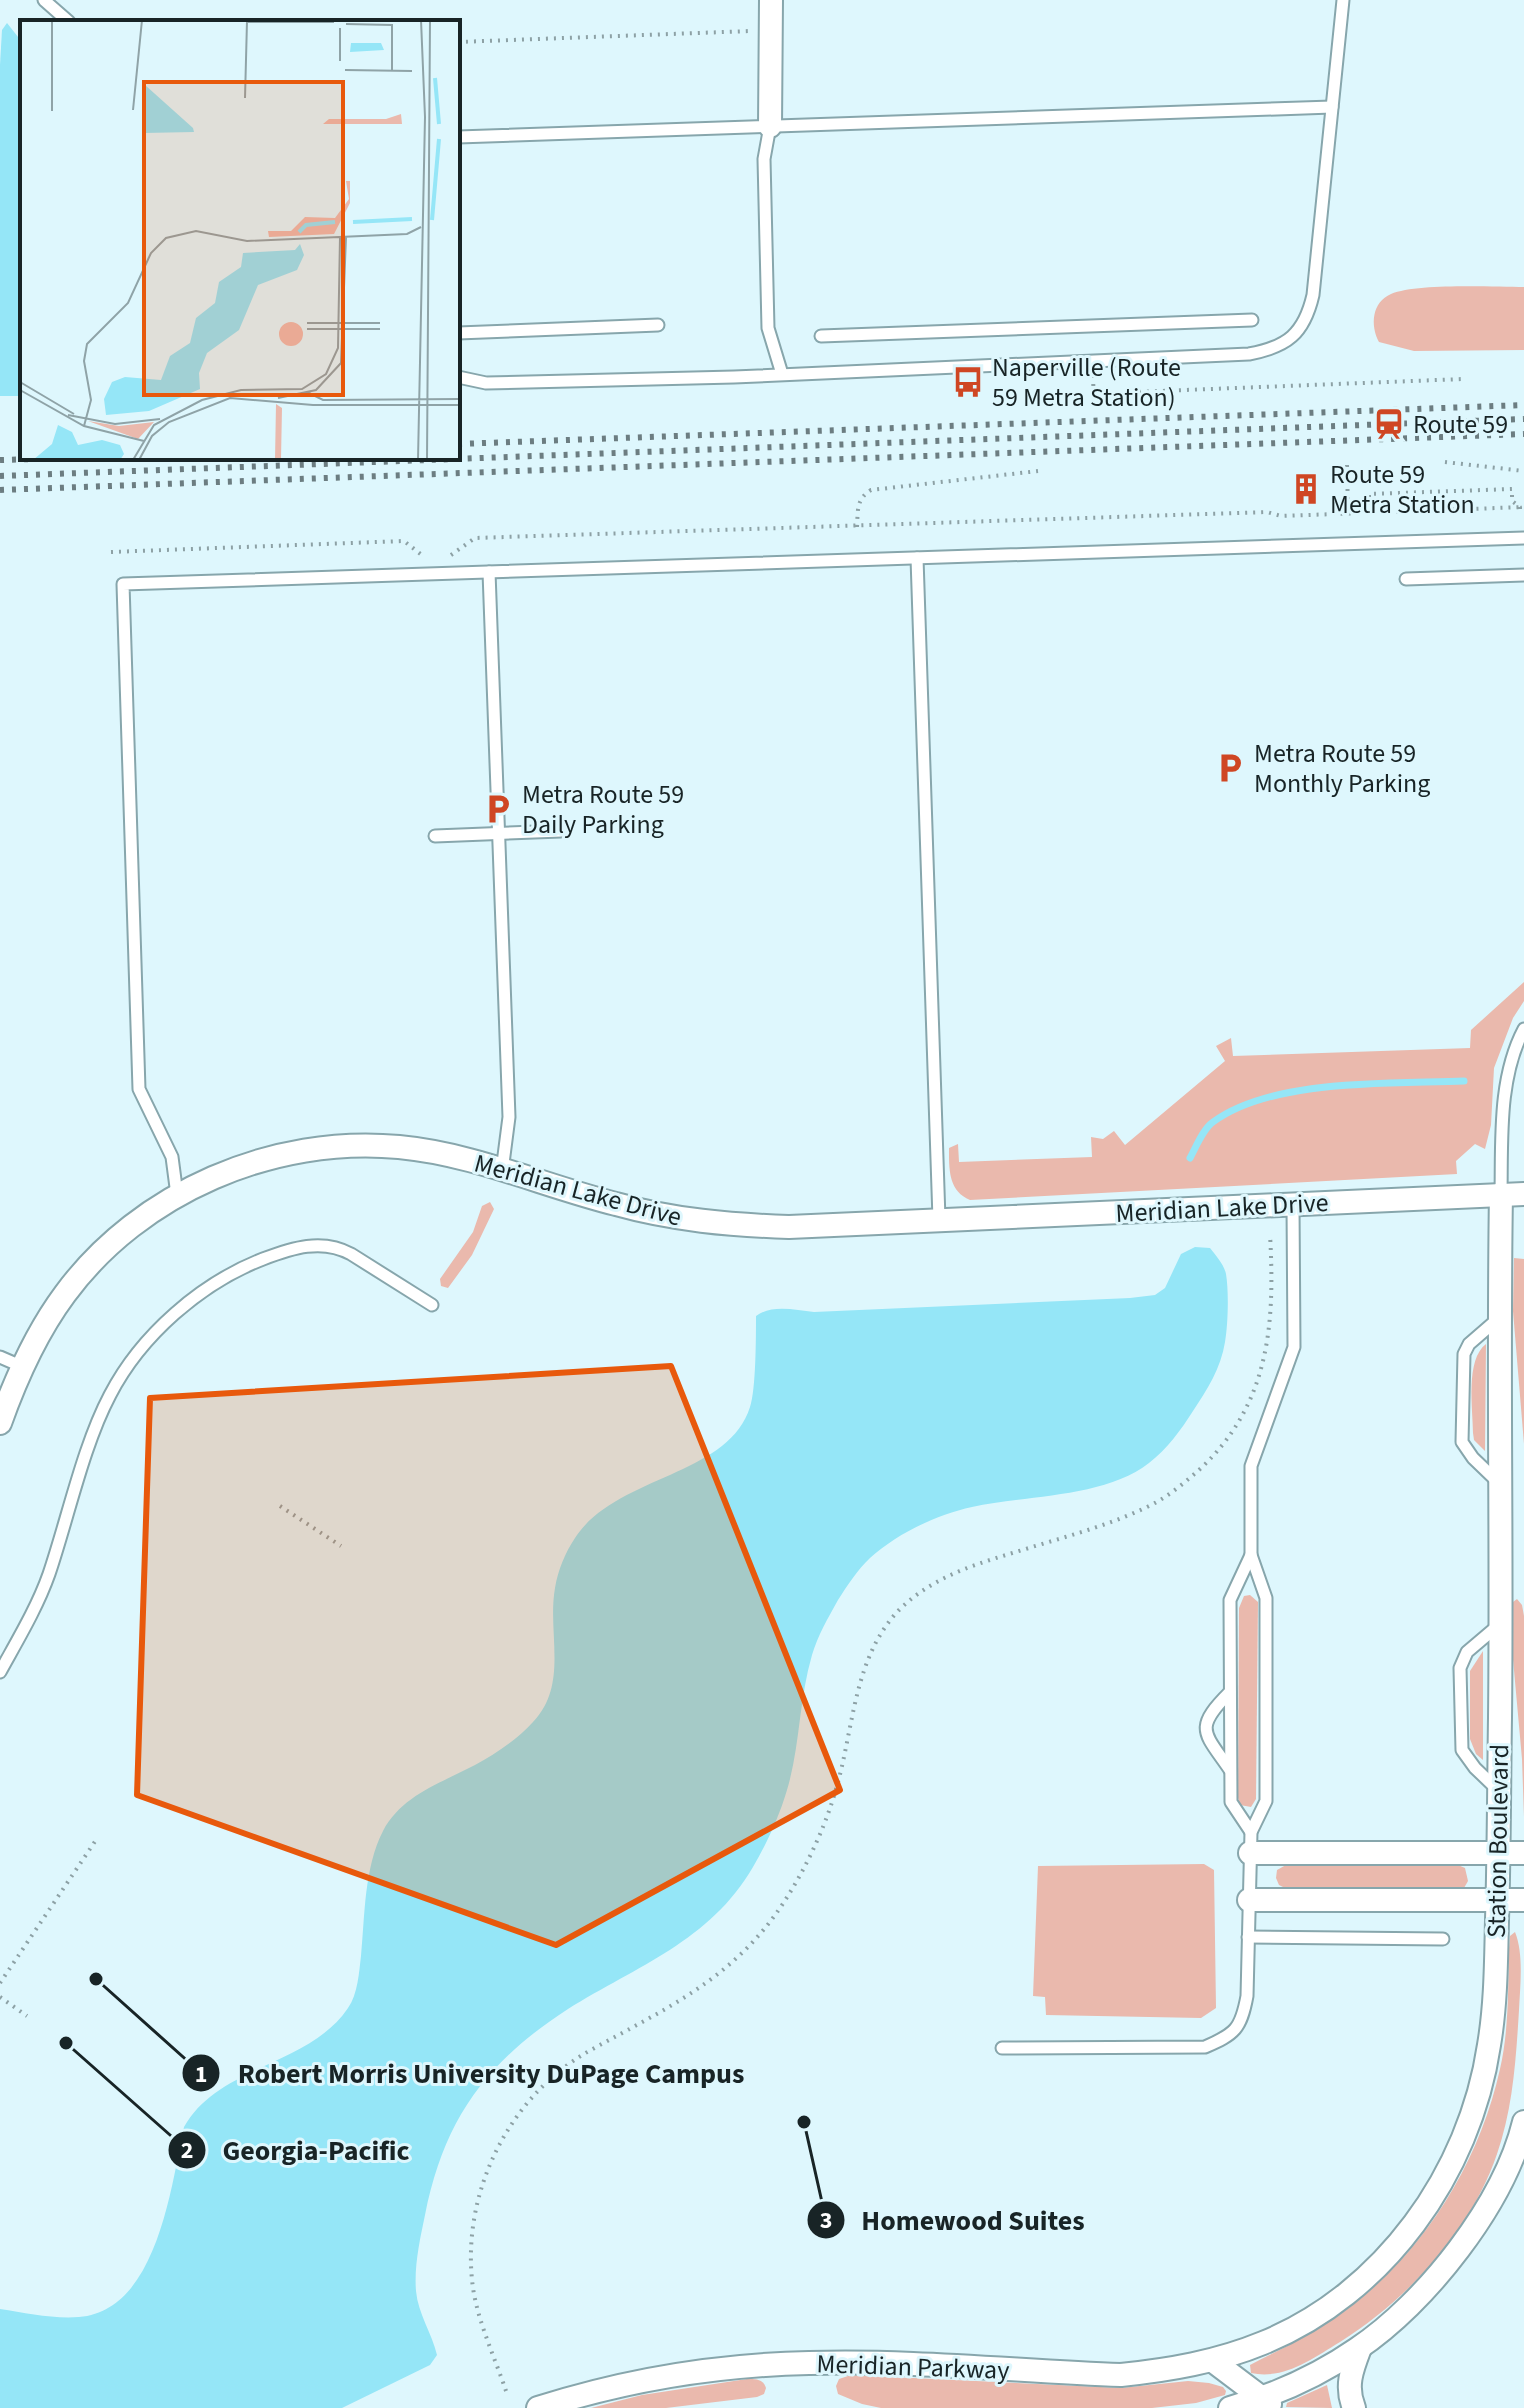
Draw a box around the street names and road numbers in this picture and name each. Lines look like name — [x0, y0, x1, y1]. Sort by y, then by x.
street label: Meridian Lake Drive — [470, 1145, 686, 1235]
street label: Meridian Lake Drive — [1115, 1184, 1329, 1232]
street label: Station Boulevard — [1478, 1744, 1518, 1938]
street label: Meridian Parkway — [816, 2345, 1010, 2389]

